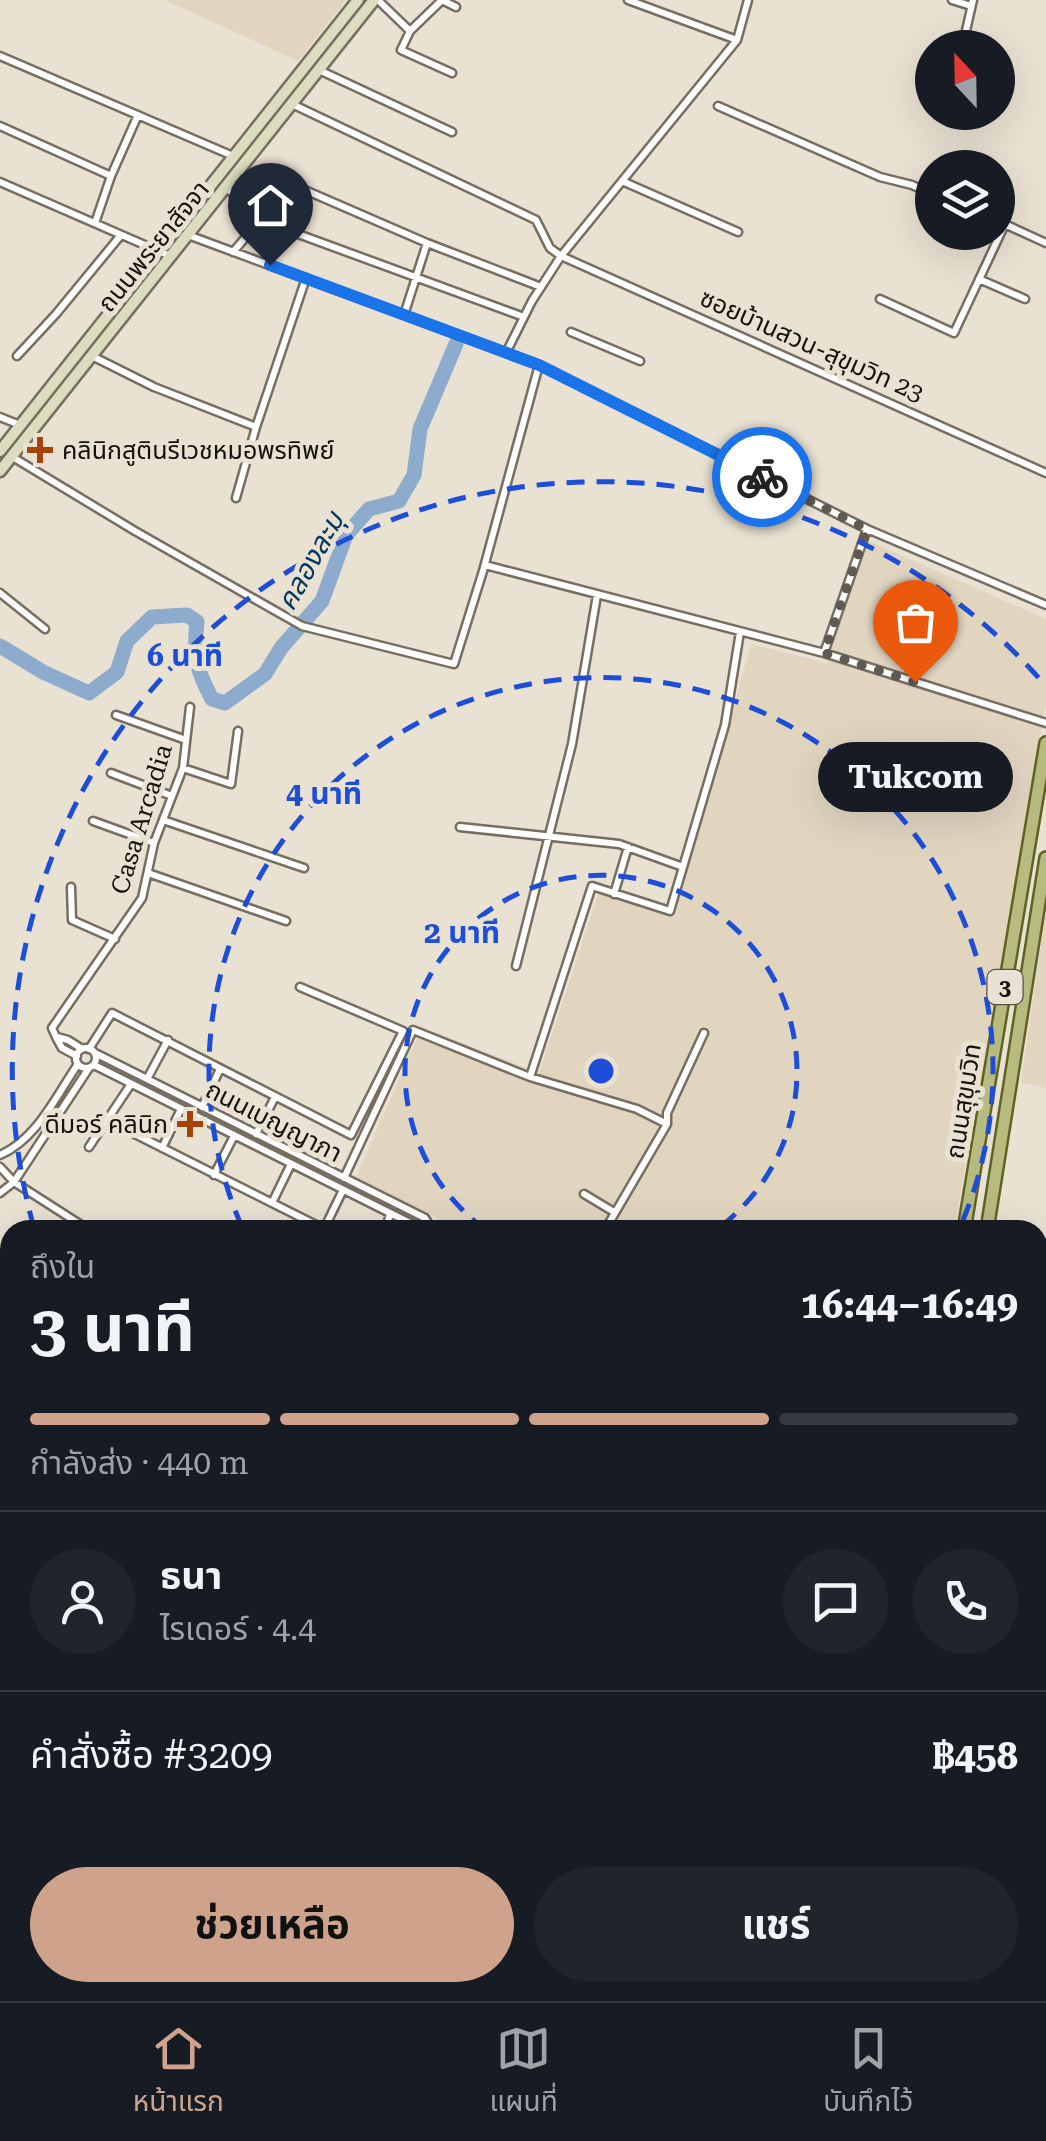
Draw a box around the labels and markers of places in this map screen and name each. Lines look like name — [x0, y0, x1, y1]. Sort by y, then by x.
pin — [228, 163, 313, 266]
place label: คลินิกสูตินรีเวชหมอพรทิพย์ — [62, 436, 334, 466]
marker: คลินิกสูตินรีเวชหมอพรทิพย์ — [27, 437, 53, 463]
pin — [873, 580, 958, 683]
callout: Tukcom — [818, 742, 1012, 812]
centre of rings — [583, 1053, 619, 1089]
place label: ดีมอร์ คลินิก — [44, 1110, 168, 1139]
marker: ดีมอร์ คลินิก — [177, 1111, 203, 1137]

